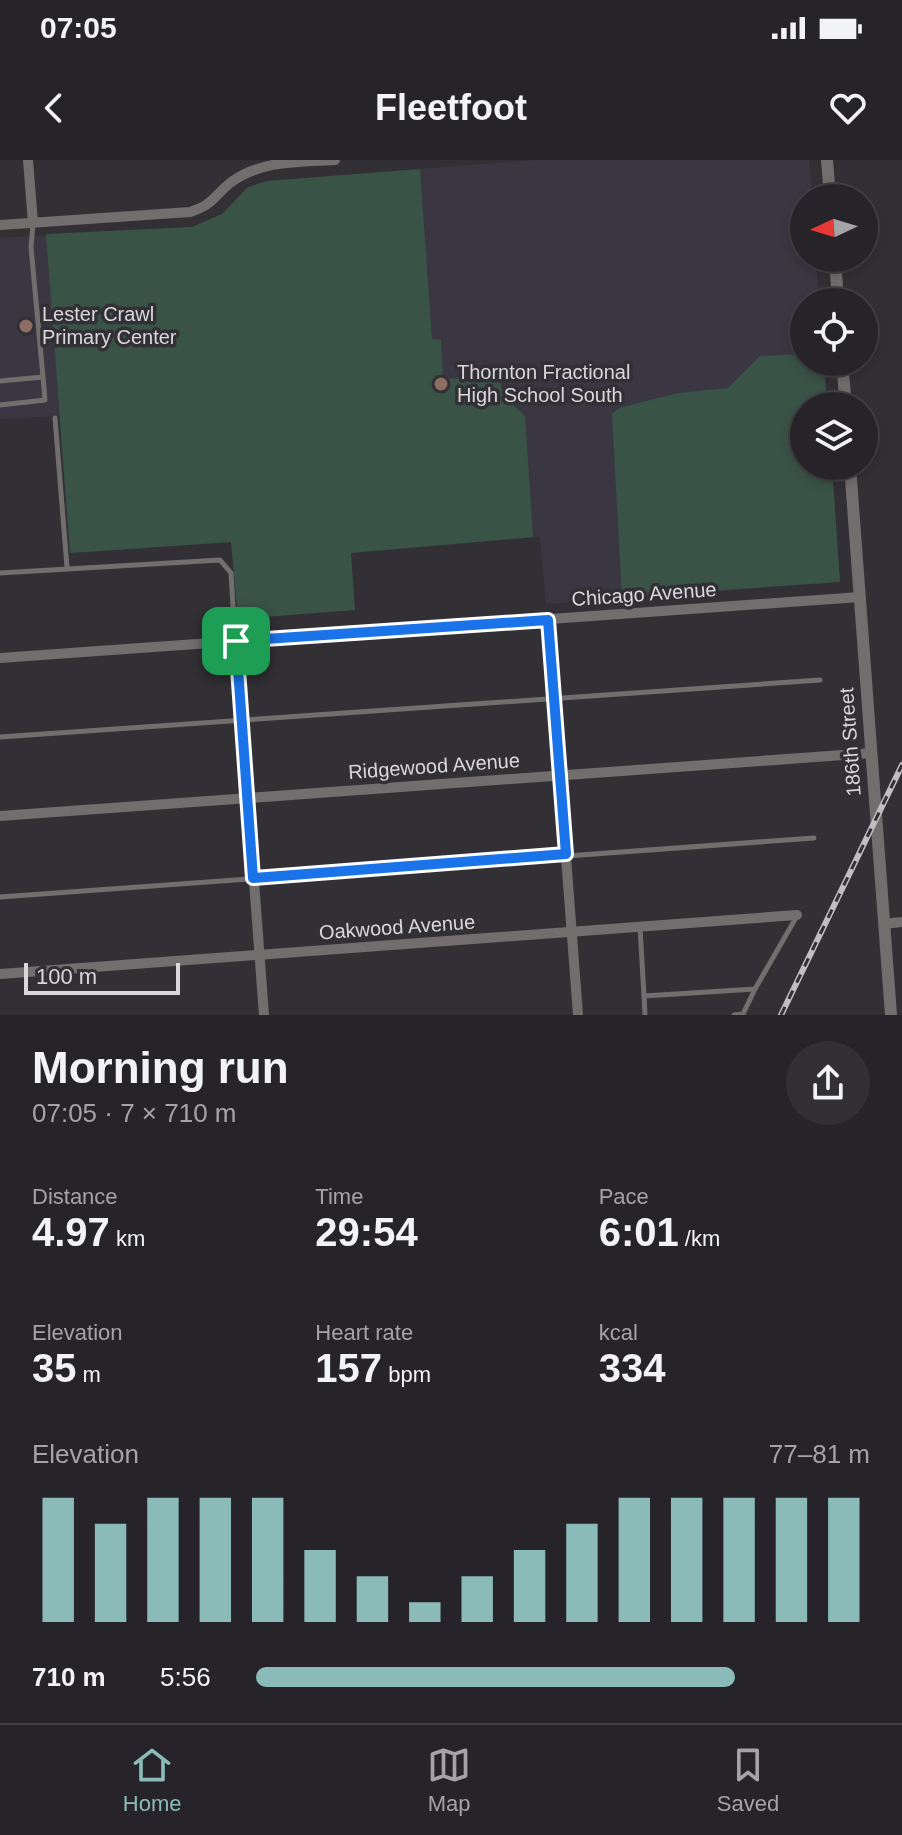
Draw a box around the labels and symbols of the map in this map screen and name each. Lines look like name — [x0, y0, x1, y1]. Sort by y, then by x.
north arrow — [790, 184, 878, 272]
place label: Lester Crawl Primary Center — [42, 303, 177, 348]
marker: Lester Crawl Primary Center — [17, 317, 35, 335]
place label: Thornton Fractional High School South — [457, 361, 630, 406]
marker: Thornton Fractional High School South — [432, 375, 450, 393]
street label: Chicago Avenue — [571, 578, 717, 610]
pin — [202, 607, 270, 675]
street label: 186th Street — [835, 686, 865, 797]
street label: Ridgewood Avenue — [347, 749, 521, 783]
street label: Oakwood Avenue — [318, 911, 476, 943]
scale bar — [24, 959, 180, 995]

